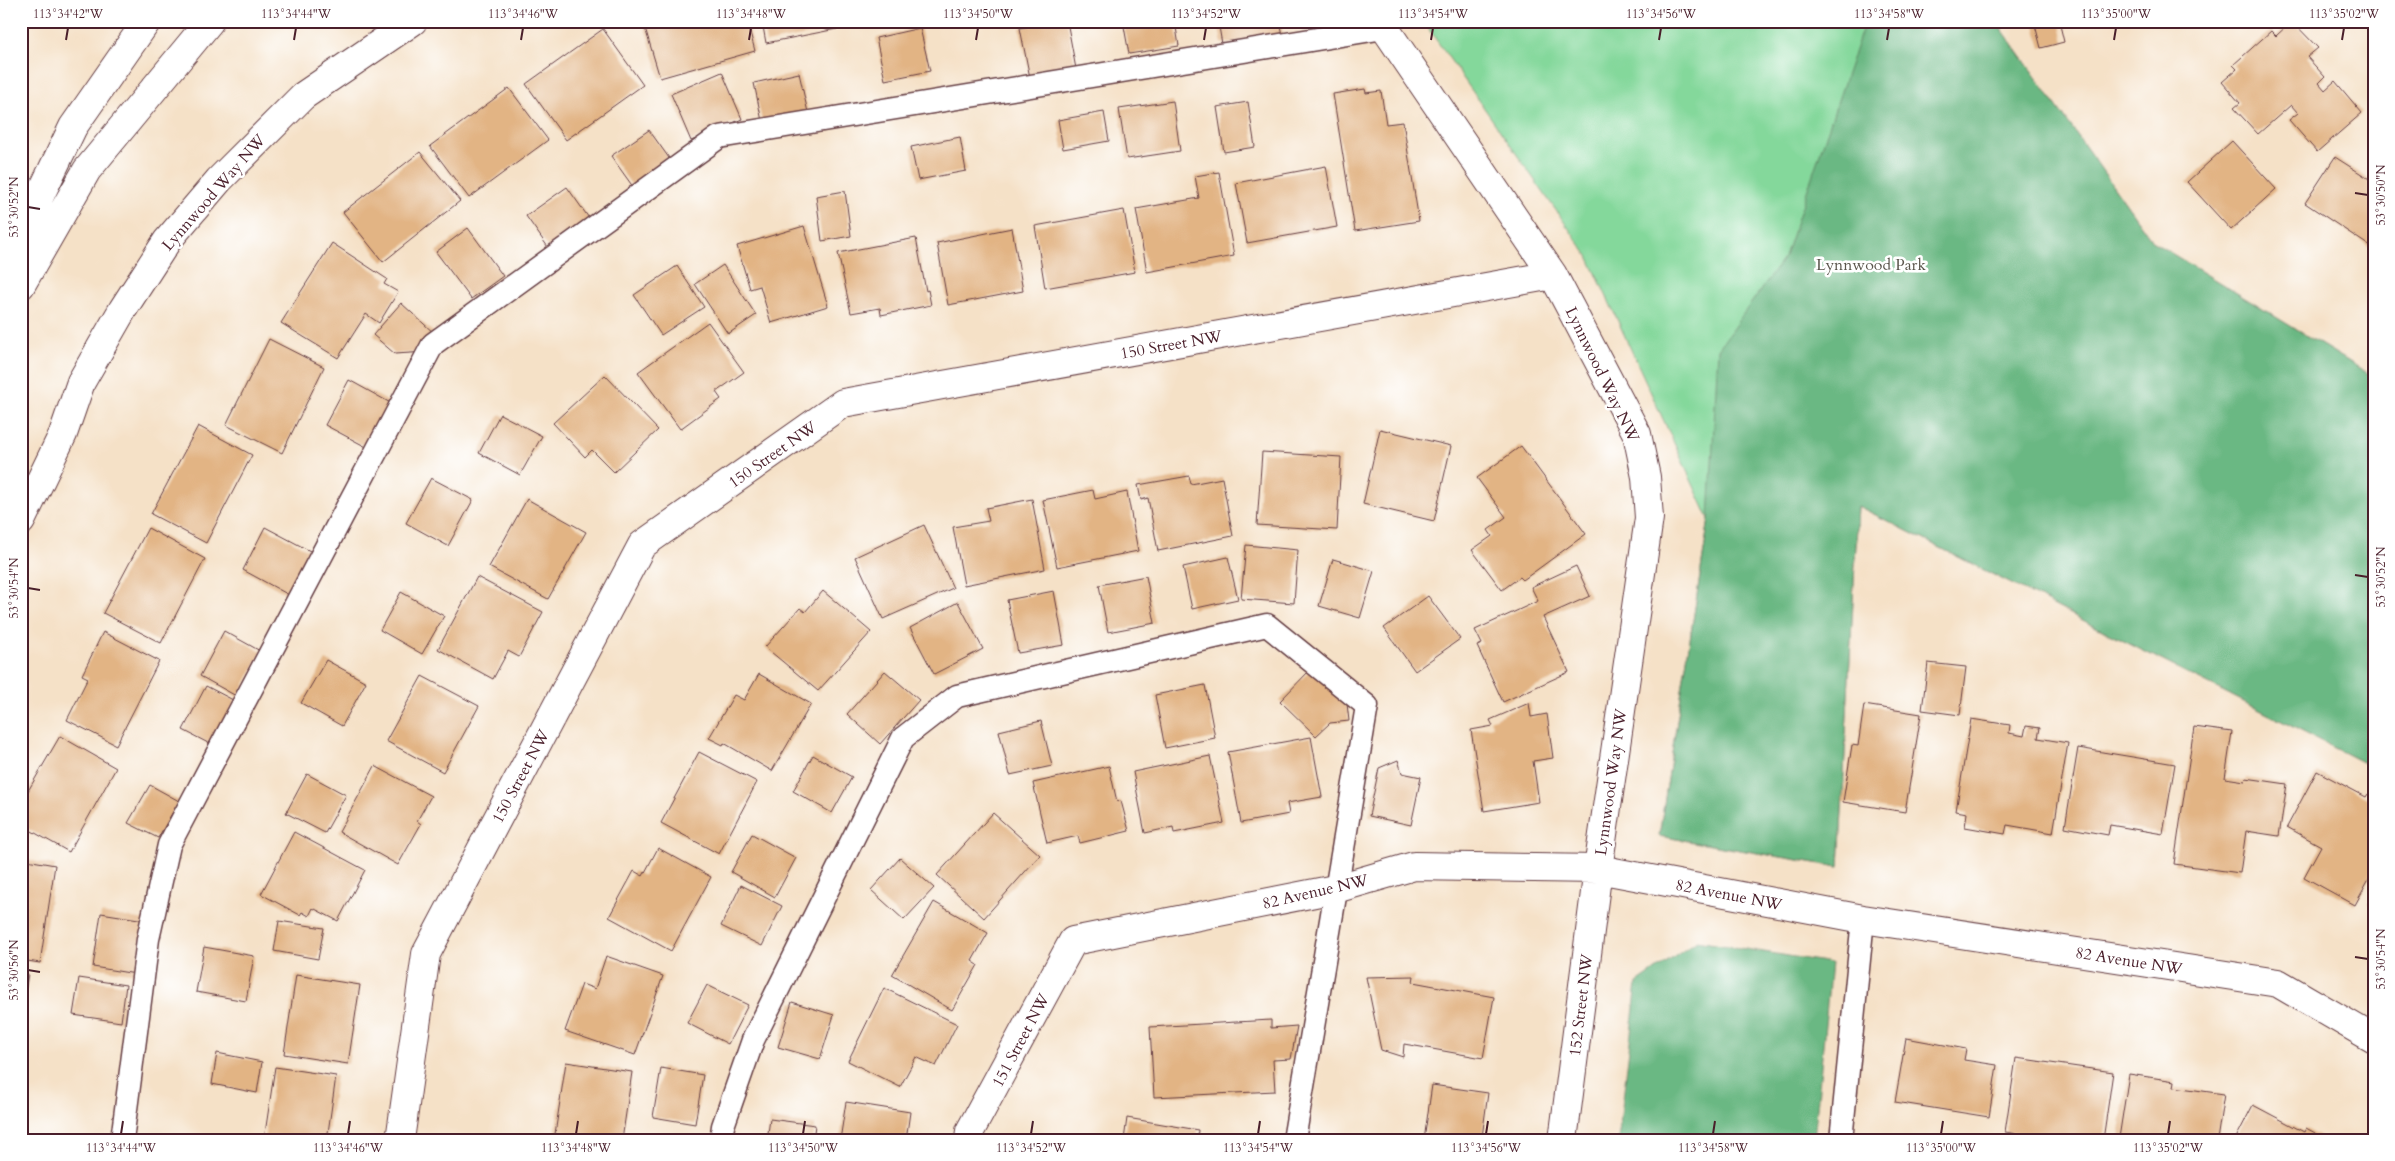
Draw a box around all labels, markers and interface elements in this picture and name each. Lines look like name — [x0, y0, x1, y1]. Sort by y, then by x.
text: 113°34'42"W — [33, 6, 104, 22]
text: 113°34'44"W — [261, 6, 332, 22]
text: 113°34'46"W — [488, 6, 559, 22]
text: 113°34'48"W — [716, 6, 787, 22]
text: 113°34'50"W — [943, 6, 1014, 22]
text: 113°34'52"W — [1171, 6, 1242, 22]
text: 113°34'54"W — [1398, 6, 1469, 22]
text: 113°34'56"W — [1626, 6, 1697, 22]
text: 113°34'58"W — [1854, 6, 1925, 22]
text: 113°35'00"W — [2081, 6, 2152, 22]
text: 113°35'02"W — [2309, 6, 2380, 22]
street label: Lynnwood Way NW — [157, 129, 271, 256]
text: 53°30'50"N — [2373, 164, 2389, 225]
text: 53°30'52"N — [6, 176, 22, 237]
park label: Lynnwood Park — [1816, 254, 1926, 276]
street label: Lynnwood Way NW — [1560, 303, 1645, 446]
street label: 150 Street NW — [1119, 325, 1224, 365]
street label: 150 Street NW — [724, 416, 821, 493]
text: 53°30'52"N — [2373, 546, 2389, 607]
text: 53°30'54"N — [6, 557, 22, 618]
street label: Lynnwood Way NW — [1590, 707, 1632, 857]
street label: 150 Street NW — [487, 726, 555, 827]
street label: 82 Avenue NW — [1260, 869, 1371, 915]
street label: 82 Avenue NW — [1674, 874, 1784, 916]
text: 53°30'54"N — [2373, 928, 2389, 989]
text: 53°30'56"N — [6, 939, 22, 1000]
street label: 82 Avenue NW — [2074, 942, 2184, 980]
street label: 152 Street NW — [1564, 952, 1598, 1058]
street label: 151 Street NW — [987, 990, 1055, 1091]
text: 113°34'44"W — [86, 1140, 157, 1156]
text: 113°34'46"W — [313, 1140, 384, 1156]
text: 113°34'48"W — [541, 1140, 612, 1156]
text: 113°34'50"W — [768, 1140, 839, 1156]
text: 113°34'52"W — [996, 1140, 1067, 1156]
text: 113°34'54"W — [1223, 1140, 1294, 1156]
text: 113°34'56"W — [1451, 1140, 1522, 1156]
text: 113°34'58"W — [1678, 1140, 1749, 1156]
text: 113°35'00"W — [1906, 1140, 1977, 1156]
text: 113°35'02"W — [2133, 1140, 2204, 1156]

